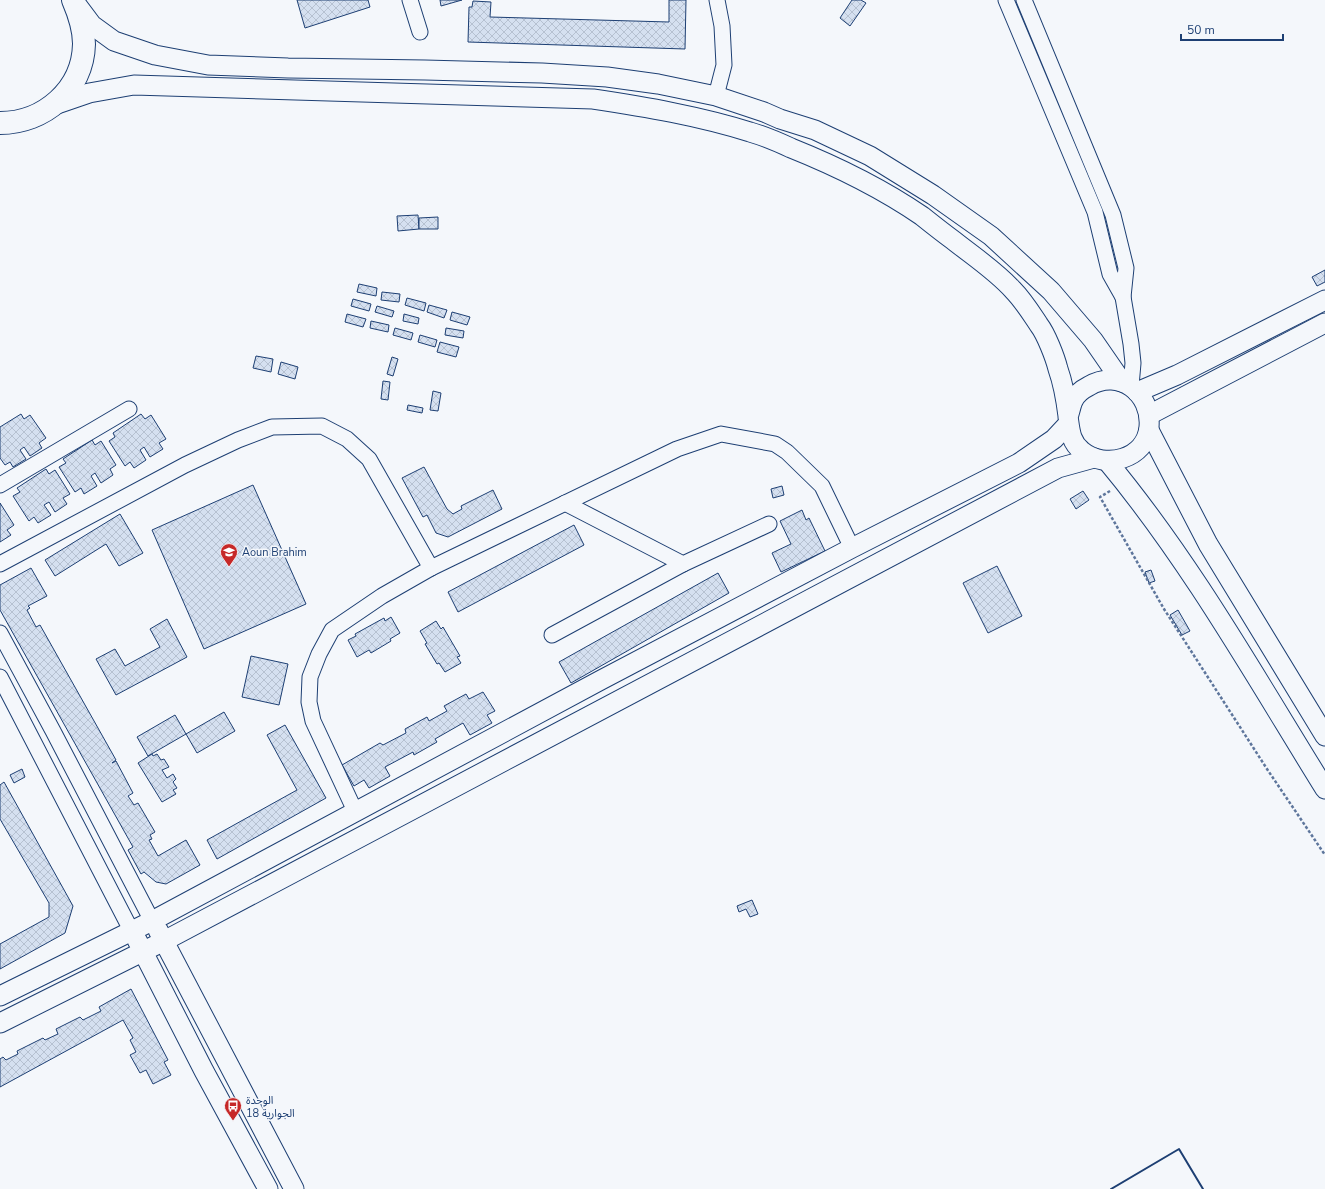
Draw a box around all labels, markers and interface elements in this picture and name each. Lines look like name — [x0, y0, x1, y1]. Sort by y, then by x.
scale bar — [1181, 16, 1283, 42]
text: 50 m — [1187, 22, 1215, 38]
school or university icon: Aoun Brahim — [219, 542, 239, 567]
place label: Aoun Brahim — [242, 545, 307, 560]
place label: الوحدة الجوارية 18 — [246, 1093, 295, 1121]
bus stop icon: الوحدة الجوارية 18 — [223, 1096, 243, 1121]

